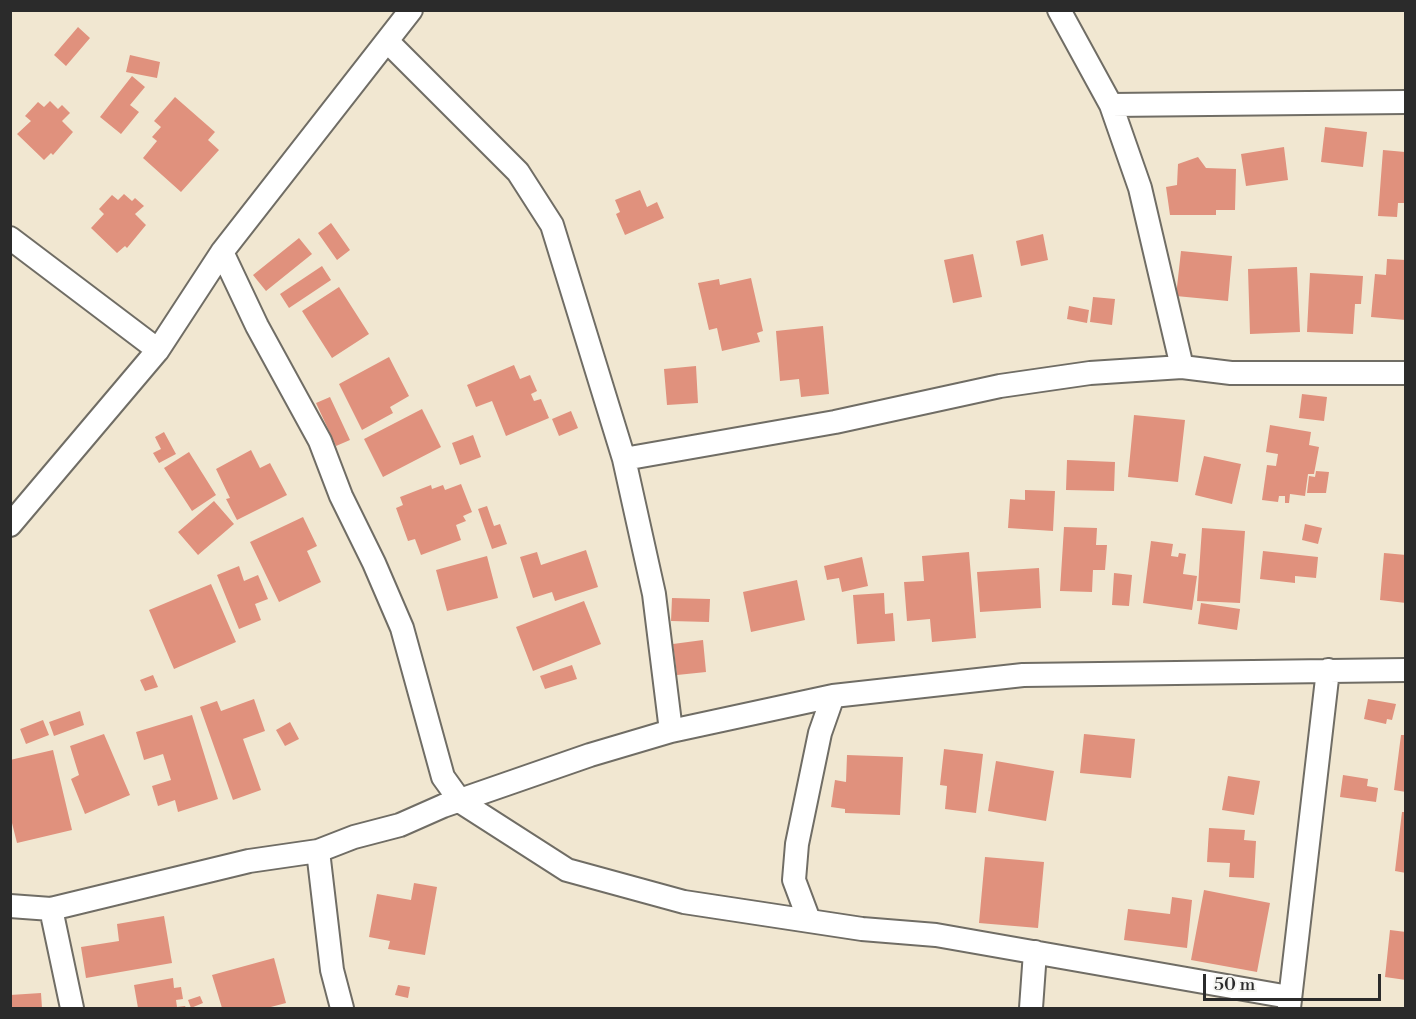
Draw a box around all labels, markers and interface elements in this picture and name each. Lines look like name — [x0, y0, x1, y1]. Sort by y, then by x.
scale bar — [1206, 962, 1384, 1000]
text: 50 m — [1214, 973, 1255, 996]

